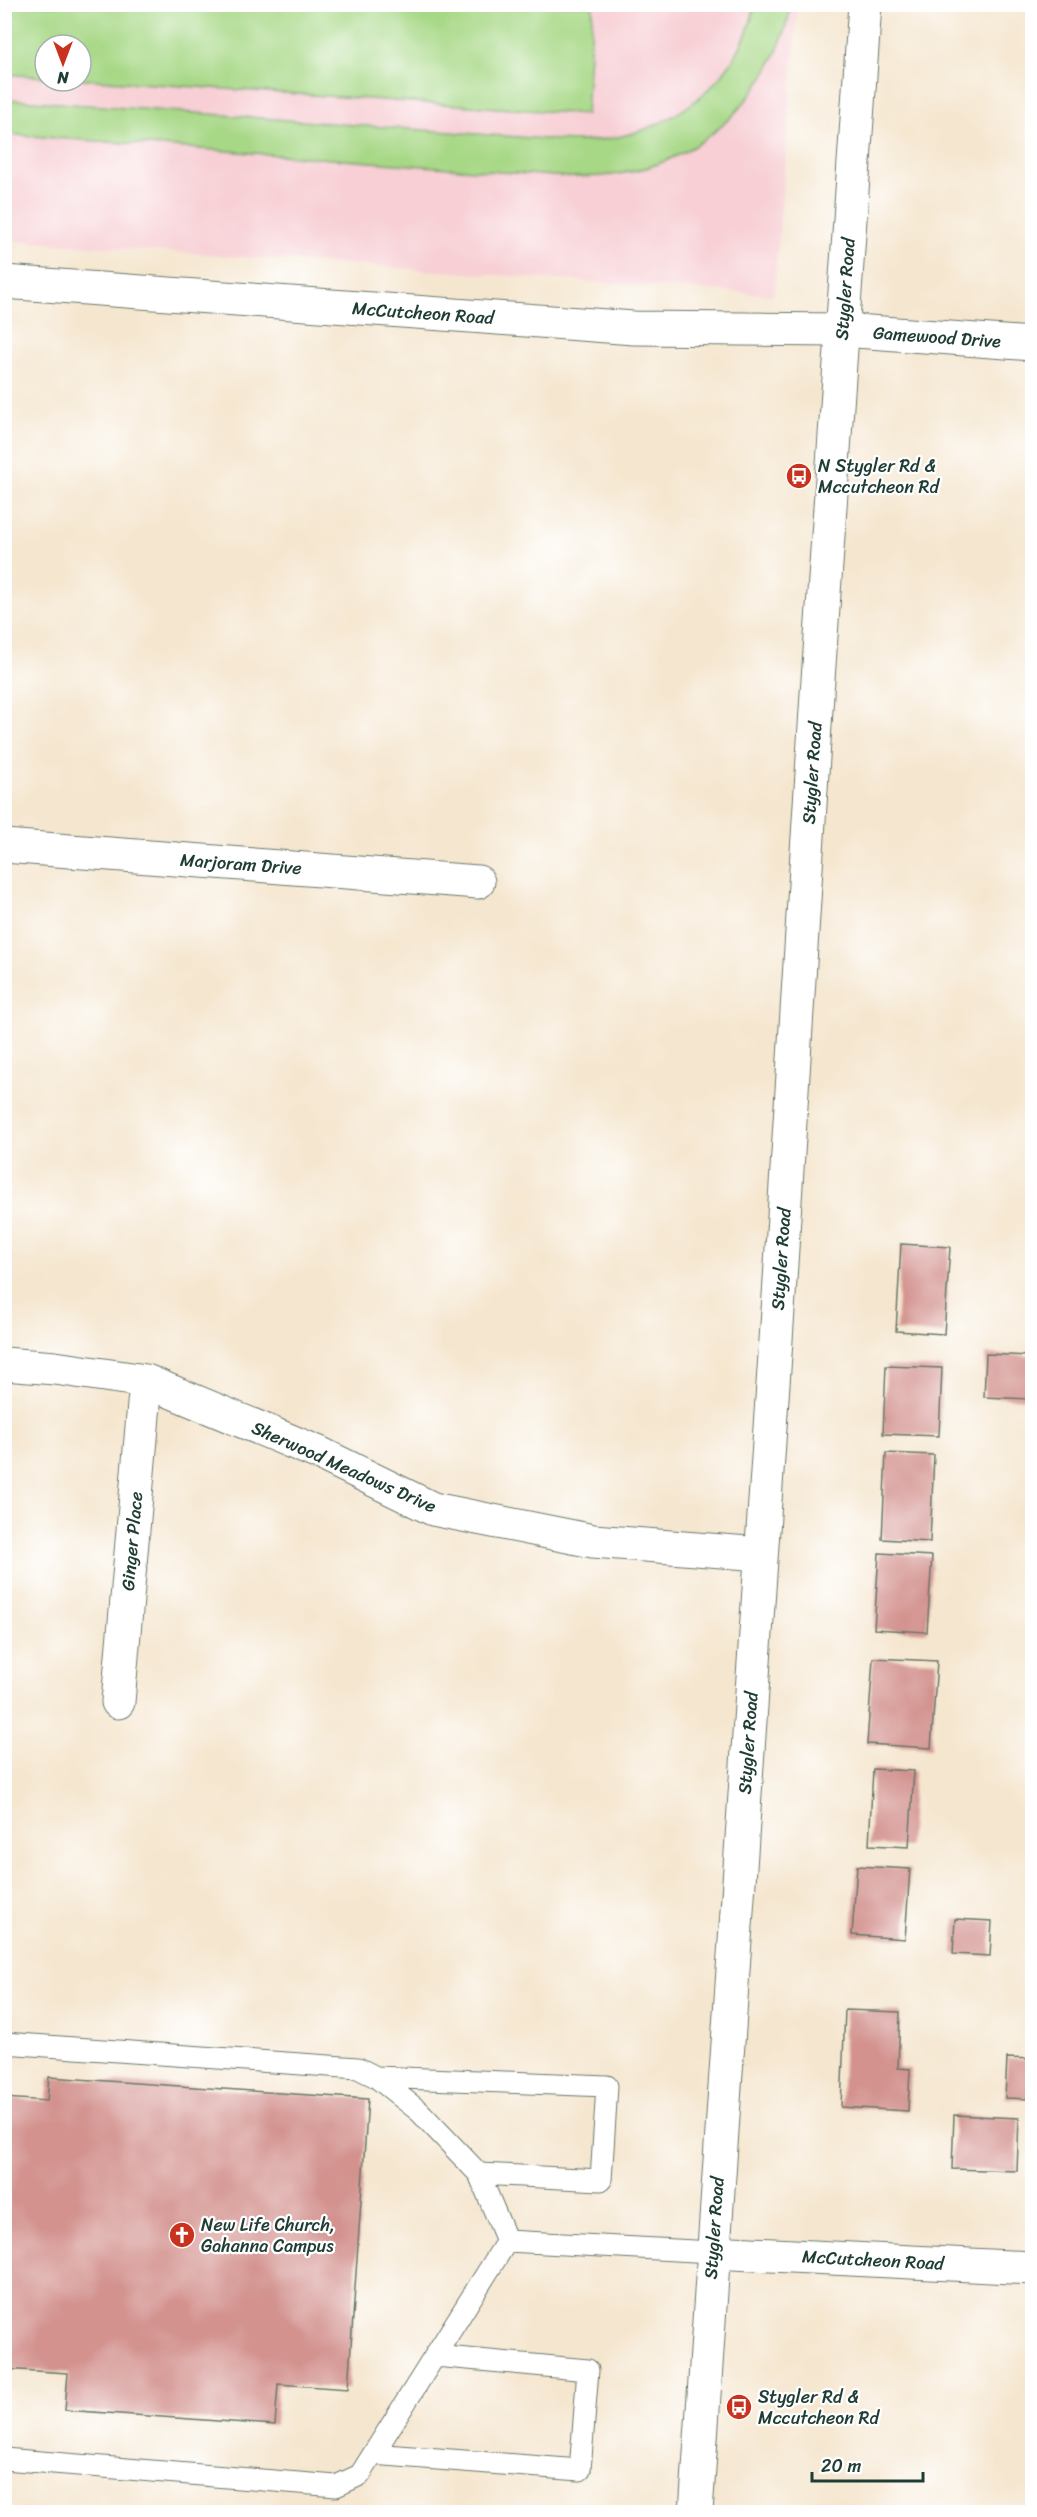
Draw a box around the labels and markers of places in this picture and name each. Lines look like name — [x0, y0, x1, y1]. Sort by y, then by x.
place label: N Stygler Rd & Mccutcheon Rd — [818, 450, 941, 503]
bus stop icon: N Stygler Rd & Mccutcheon Rd — [784, 461, 814, 491]
place label: New Life Church, Gahanna Campus — [201, 2209, 335, 2262]
church icon: New Life Church, Gahanna Campus — [167, 2220, 197, 2250]
place label: Stygler Rd & Mccutcheon Rd — [758, 2381, 881, 2434]
bus stop icon: Stygler Rd & Mccutcheon Rd — [724, 2392, 754, 2422]

